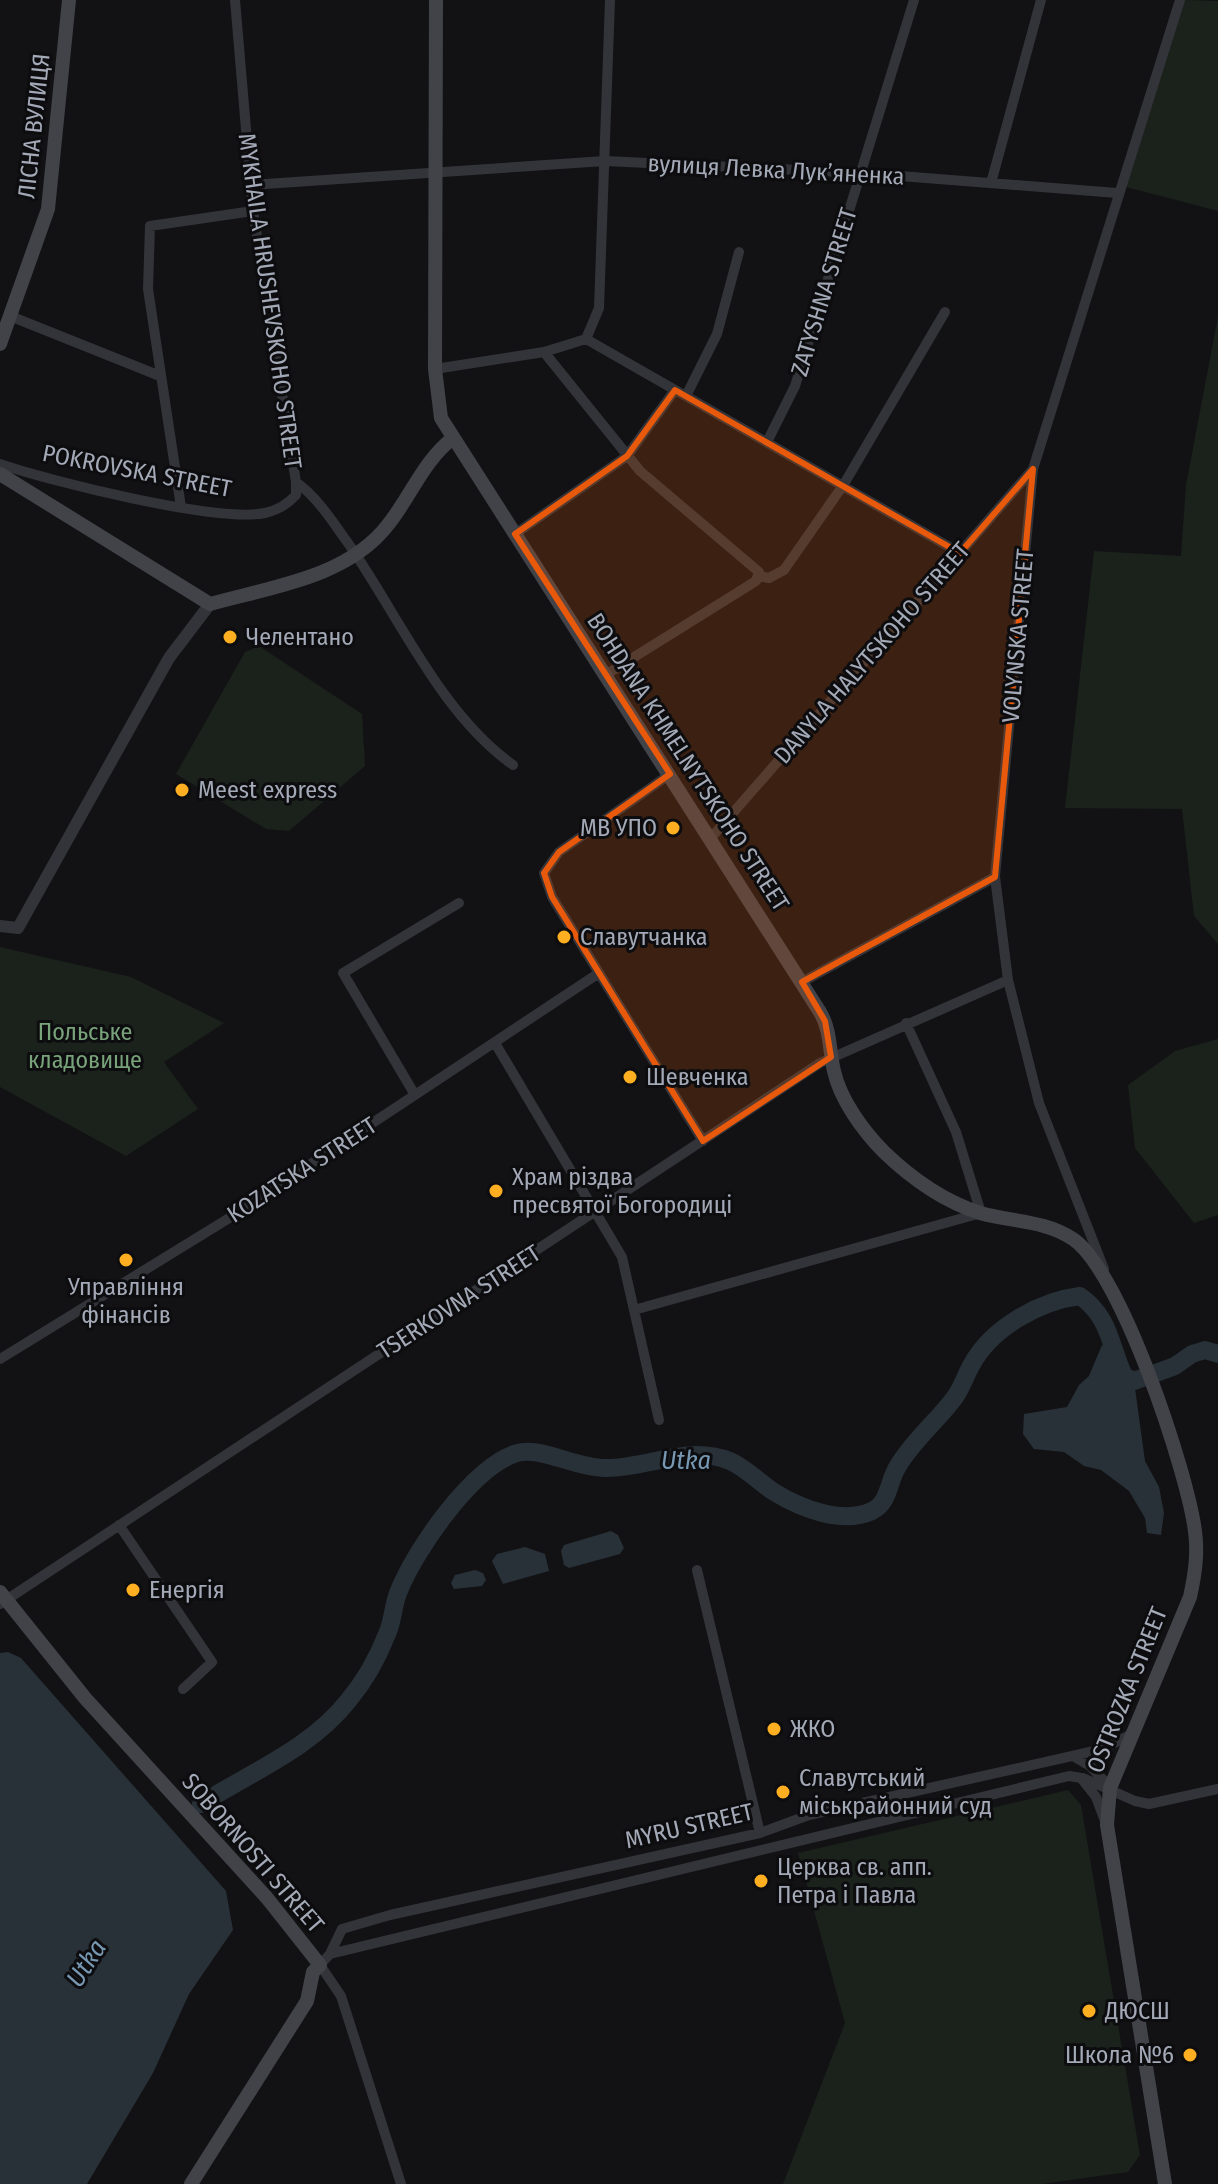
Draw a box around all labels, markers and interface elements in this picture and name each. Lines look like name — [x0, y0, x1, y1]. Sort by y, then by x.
street label: ЛІСНА ВУЛИЦЯ — [12, 52, 56, 200]
street label: MYKHAILA HRUSHEVSKOHO STREET — [233, 131, 307, 471]
street label: вулиця Левка Лукʼяненка — [647, 149, 905, 191]
street label: ZATYSHNA STREET — [785, 205, 863, 379]
street label: POKROVSKA STREET — [40, 439, 234, 503]
street label: DANYLA HALYTSKOHO STREET — [768, 537, 976, 769]
street label: VOLYNSKA STREET — [996, 548, 1040, 724]
street label: BOHDANA KHMELNYTSKOHO STREET — [581, 608, 795, 916]
place label: Челентано — [246, 623, 354, 651]
marker: Челентано — [221, 628, 239, 646]
place label: Meest express — [198, 776, 337, 804]
marker: Meest express — [173, 781, 191, 799]
place label: МВ УПО — [580, 814, 657, 842]
marker: МВ УПО — [664, 819, 682, 837]
place label: Славутчанка — [580, 923, 708, 951]
marker: Славутчанка — [555, 928, 573, 946]
park label: Польське кладовище — [28, 1018, 142, 1074]
place label: Шевченка — [646, 1063, 748, 1091]
marker: Шевченка — [621, 1068, 639, 1086]
street label: KOZATSKA STREET — [222, 1111, 382, 1229]
place label: Храм різдва пресвятої Богородиці — [512, 1163, 732, 1219]
marker: Храм різдва пресвятої Богородиці — [487, 1182, 505, 1200]
street label: TSERKOVNA STREET — [372, 1239, 546, 1365]
marker: Управління фінансів — [117, 1251, 135, 1269]
place label: Управління фінансів — [67, 1273, 184, 1329]
water label: Utka — [661, 1445, 711, 1476]
place label: Енергія — [149, 1576, 225, 1604]
marker: Енергія — [124, 1581, 142, 1599]
street label: OSTROZKA STREET — [1081, 1603, 1173, 1777]
place label: ЖКО — [790, 1715, 835, 1743]
marker: ЖКО — [765, 1720, 783, 1738]
place label: Славутський міськрайонний суд — [799, 1764, 992, 1820]
street label: SOBORNOSTI STREET — [176, 1768, 330, 1938]
marker: Славутський міськрайонний суд — [774, 1783, 792, 1801]
street label: MYRU STREET — [622, 1798, 756, 1854]
place label: Церква св. апп. Петра і Павла — [777, 1853, 932, 1909]
marker: Церква св. апп. Петра і Павла — [752, 1872, 770, 1890]
water label: Utka — [60, 1934, 113, 1993]
place label: ДЮСШ — [1104, 1997, 1170, 2025]
marker: ДЮСШ — [1080, 2002, 1098, 2020]
place label: Школа №6 — [1065, 2041, 1174, 2069]
marker: Школа №6 — [1181, 2046, 1199, 2064]

